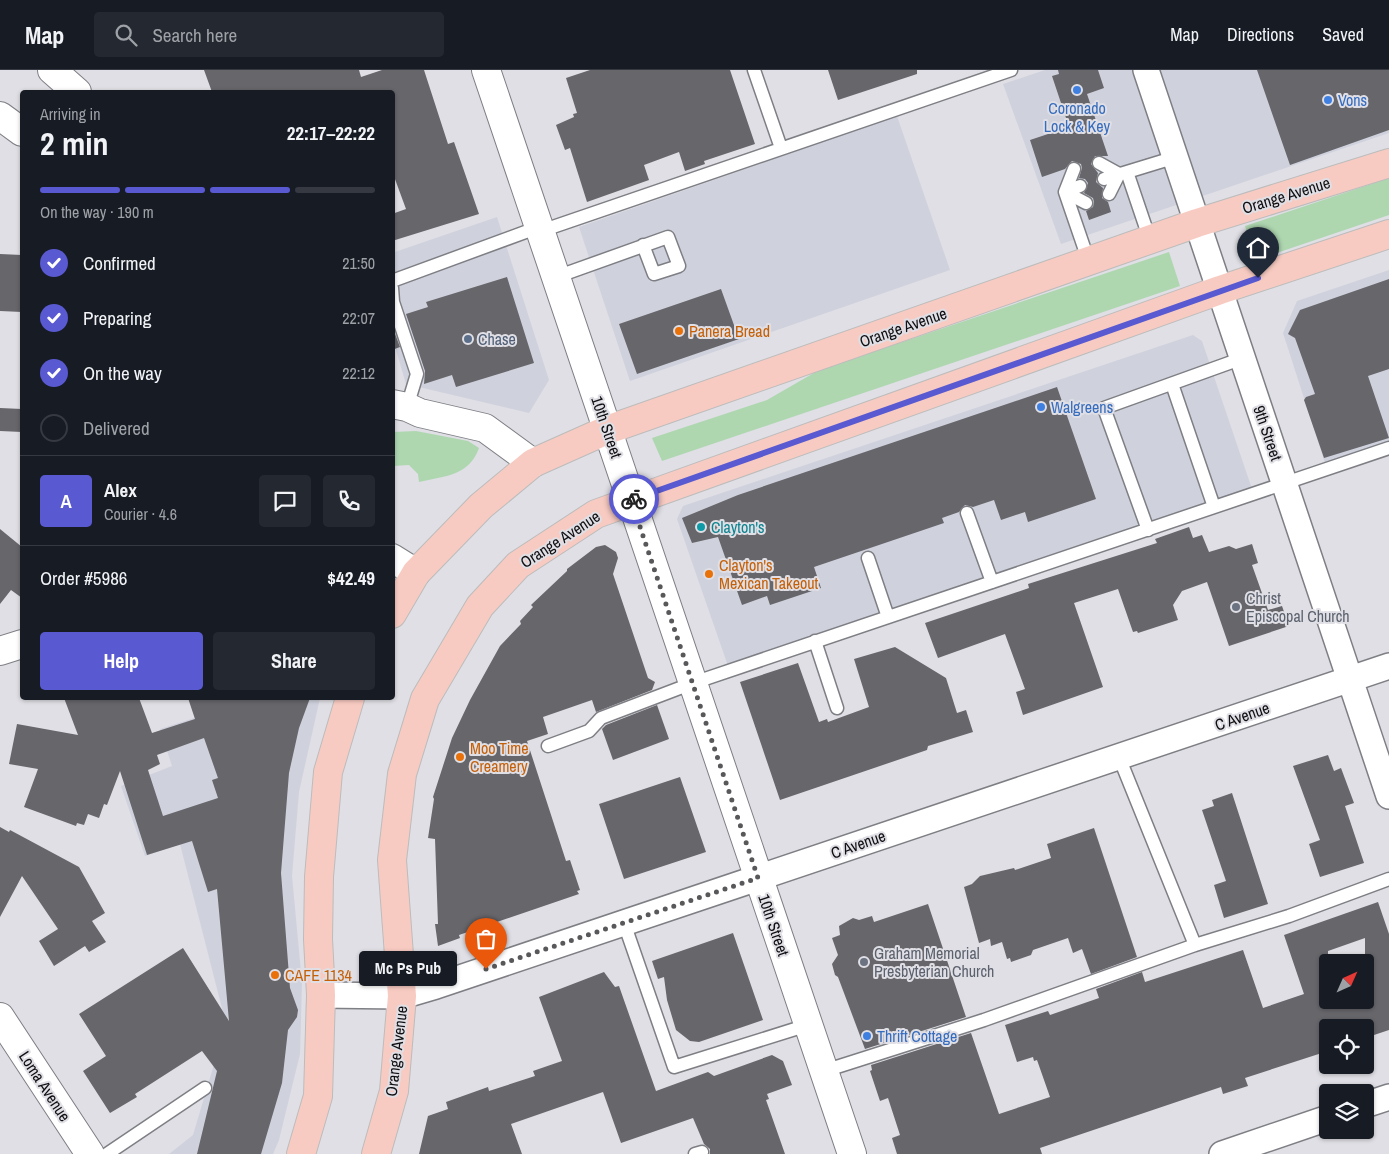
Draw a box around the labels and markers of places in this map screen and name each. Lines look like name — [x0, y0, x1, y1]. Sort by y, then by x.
marker: Coronado Lock & Key — [1071, 84, 1083, 96]
place label: Vons — [1338, 89, 1367, 111]
marker: Vons — [1322, 94, 1334, 106]
place label: Coronado Lock & Key — [1044, 97, 1111, 137]
pin — [1237, 227, 1279, 278]
place label: Panera Bread — [689, 320, 770, 342]
marker: Panera Bread — [673, 325, 685, 337]
place label: Chase — [478, 328, 516, 350]
marker: Chase — [462, 333, 474, 345]
place label: Walgreens — [1051, 396, 1113, 418]
marker: Walgreens — [1035, 401, 1047, 413]
place label: Clayton's — [711, 516, 765, 538]
marker: Clayton's — [695, 521, 707, 533]
place label: Clayton's Mexican Takeout — [719, 554, 819, 594]
marker: Clayton's Mexican Takeout — [703, 568, 715, 580]
place label: Christ Episcopal Church — [1246, 587, 1350, 627]
marker: Christ Episcopal Church — [1230, 601, 1242, 613]
place label: Moo Time Creamery — [470, 737, 529, 777]
marker: Moo Time Creamery — [454, 751, 466, 763]
pin — [465, 918, 507, 969]
place label: Graham Memorial Presbyterian Church — [874, 942, 994, 982]
callout: Mc Ps Pub — [358, 952, 456, 986]
marker: Graham Memorial Presbyterian Church — [858, 956, 870, 968]
place label: CAFE 1134 — [285, 964, 352, 986]
marker: CAFE 1134 — [269, 969, 281, 981]
place label: Thrift Cottage — [877, 1025, 957, 1047]
marker: Thrift Cottage — [861, 1030, 873, 1042]

